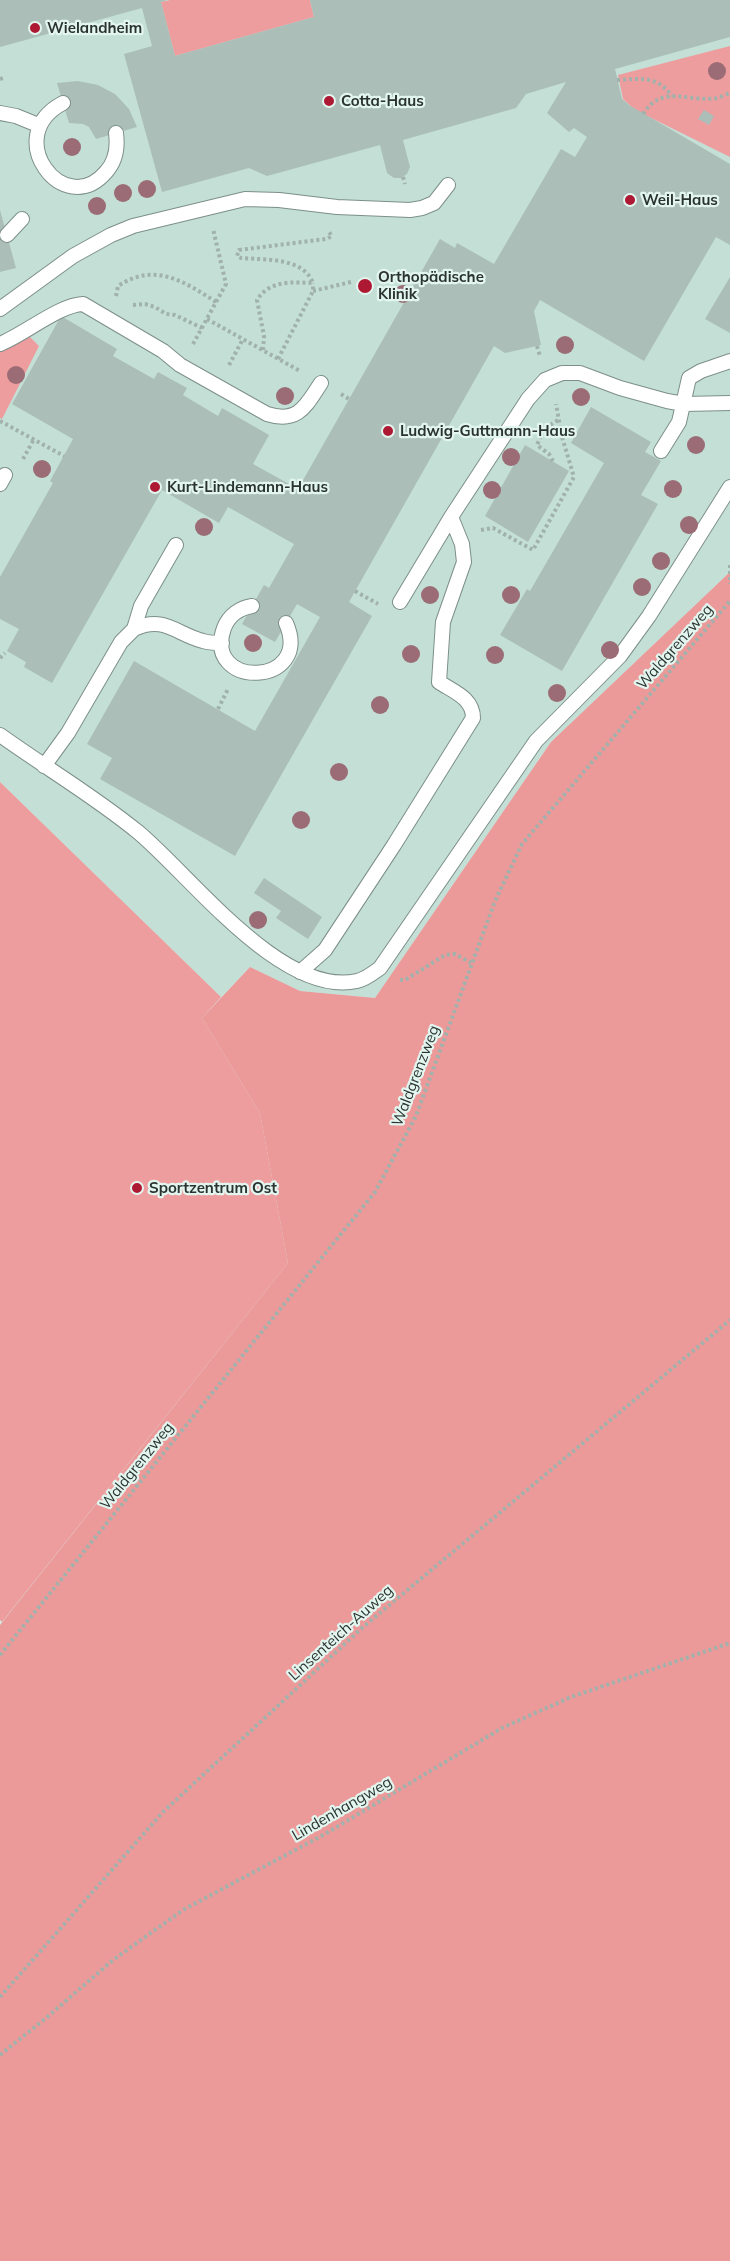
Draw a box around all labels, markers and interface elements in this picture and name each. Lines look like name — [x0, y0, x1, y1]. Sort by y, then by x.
place label: Wielandheim — [47, 19, 142, 37]
marker: Wielandheim — [28, 21, 42, 35]
place label: Cotta-Haus — [341, 92, 424, 110]
marker: Cotta-Haus — [322, 94, 336, 108]
place label: Weil-Haus — [642, 191, 718, 209]
marker: Weil-Haus — [623, 193, 637, 207]
place label: Orthopädische Klinik — [378, 268, 484, 303]
marker: Orthopädische Klinik — [356, 277, 374, 295]
place label: Ludwig-Guttmann-Haus — [400, 422, 575, 440]
marker: Ludwig-Guttmann-Haus — [381, 424, 395, 438]
place label: Kurt-Lindemann-Haus — [167, 478, 328, 496]
marker: Kurt-Lindemann-Haus — [148, 480, 162, 494]
street label: Waldgrenzweg — [633, 601, 717, 693]
street label: Waldgrenzweg — [389, 1023, 443, 1129]
place label: Sportzentrum Ost — [149, 1179, 277, 1197]
marker: Sportzentrum Ost — [130, 1181, 144, 1195]
street label: Waldgrenzweg — [96, 1419, 178, 1513]
street label: Linsenteich-Auweg — [285, 1581, 397, 1685]
street label: Lindenhangweg — [289, 1773, 395, 1845]

